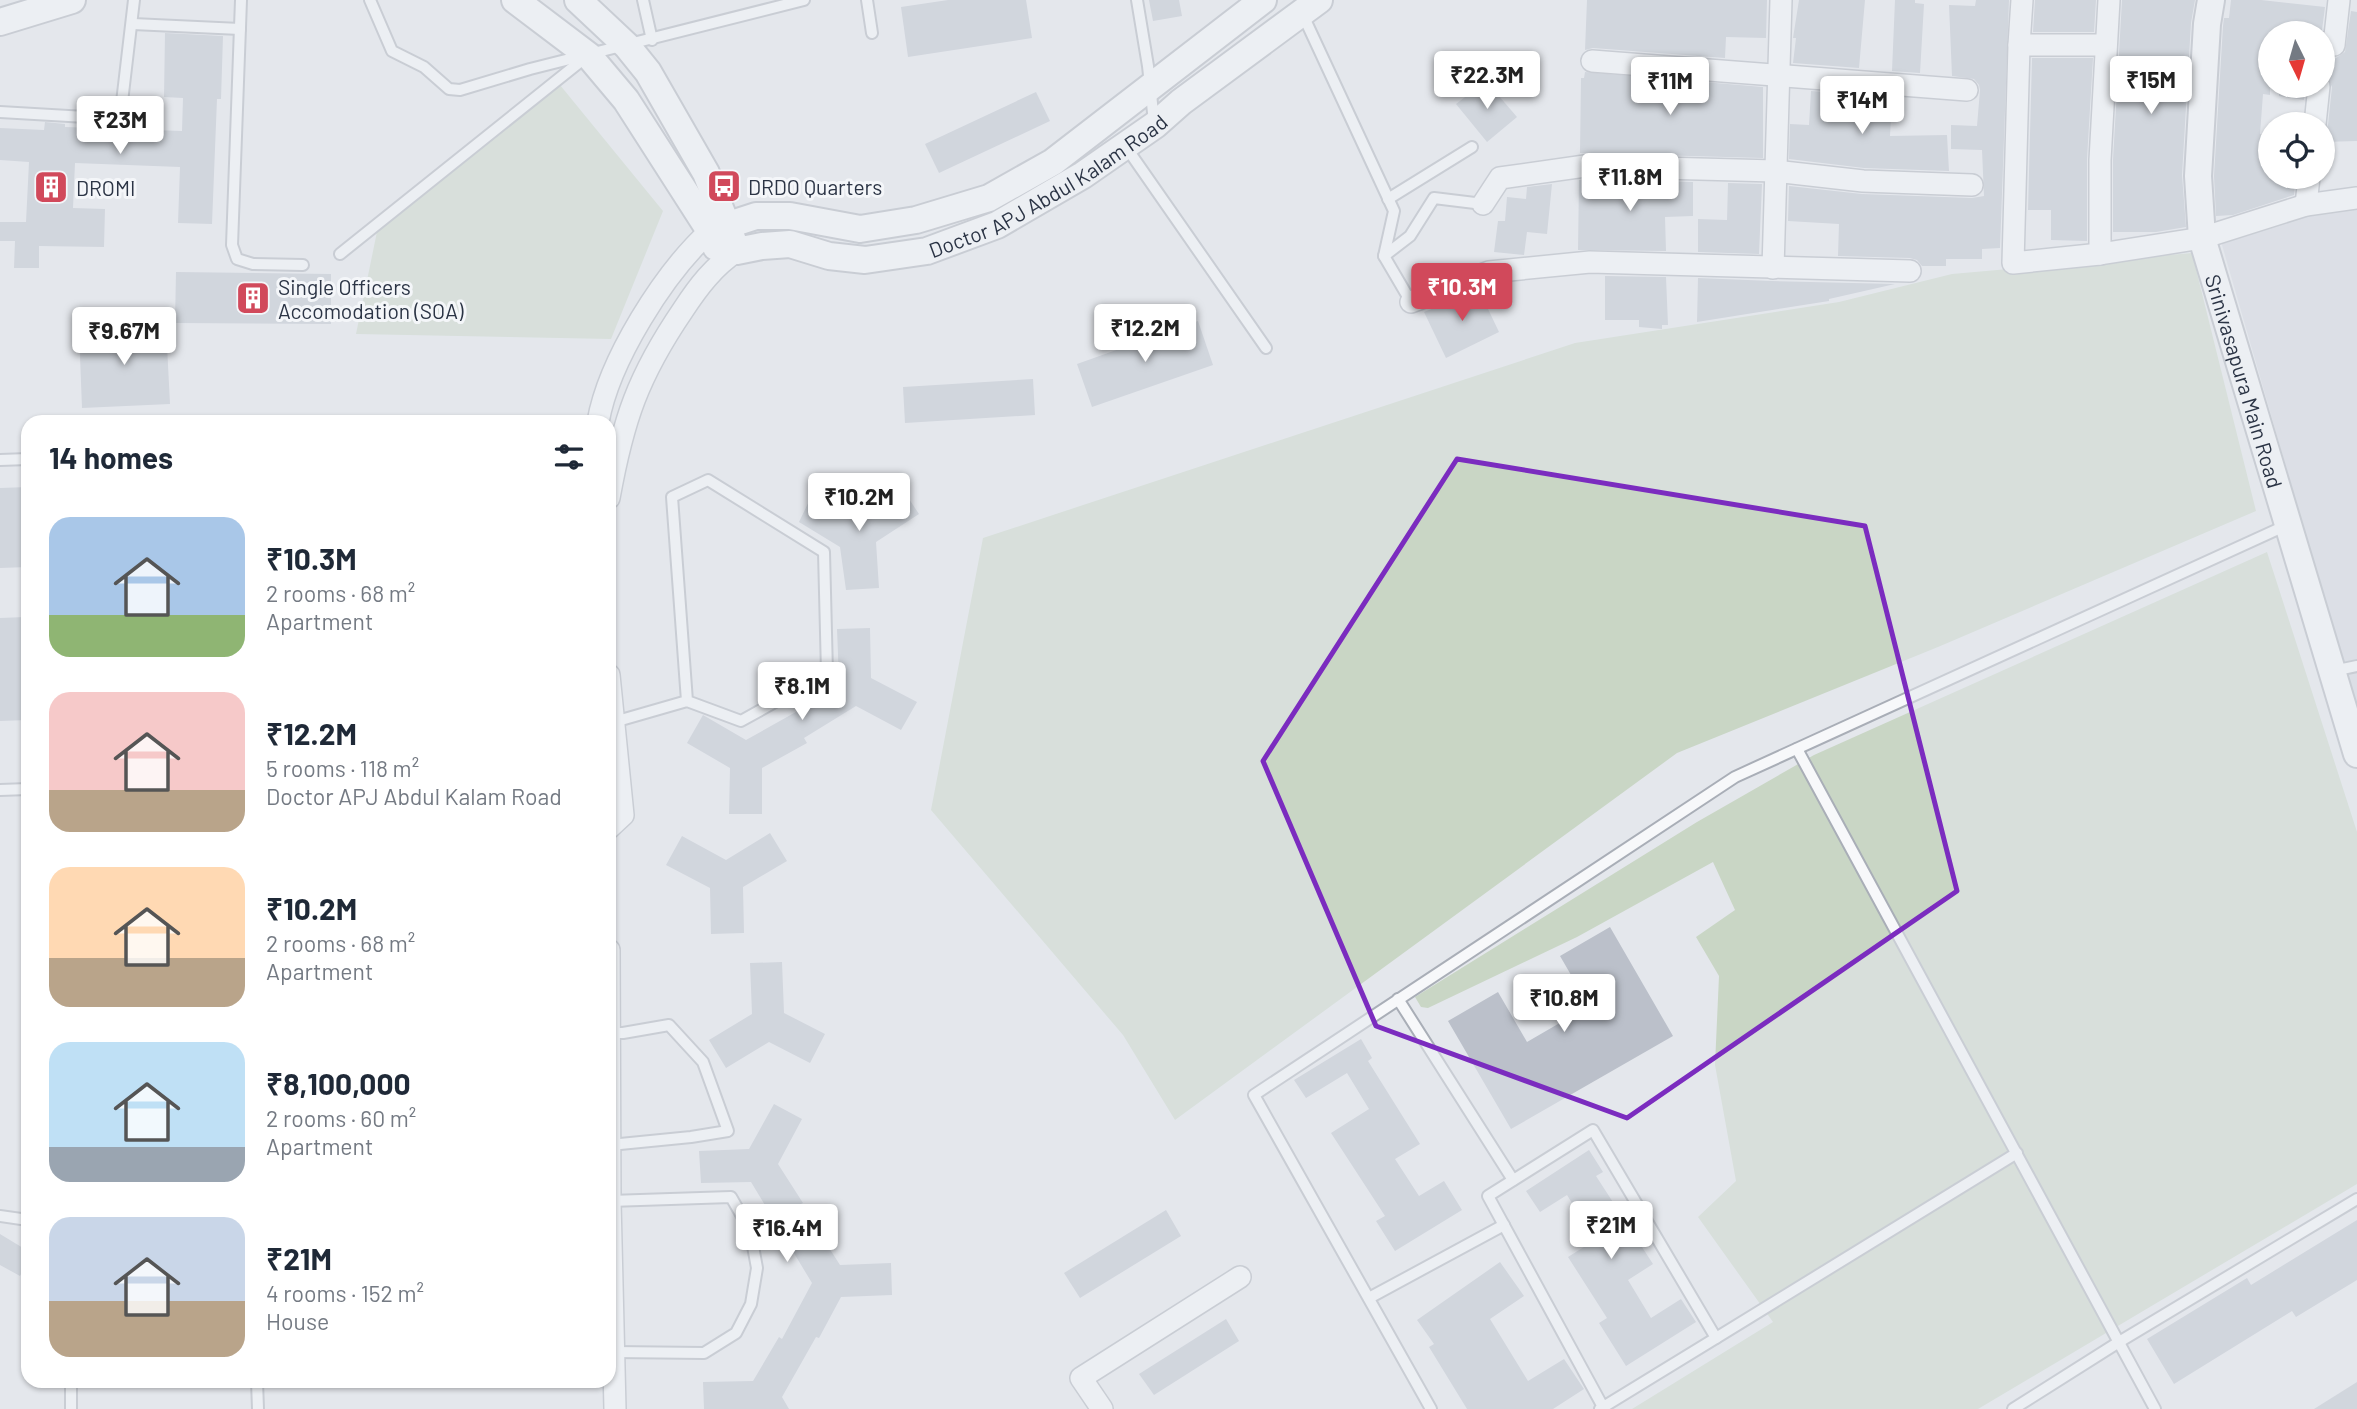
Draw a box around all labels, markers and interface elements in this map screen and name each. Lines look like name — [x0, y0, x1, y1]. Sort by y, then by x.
north arrow — [2258, 21, 2334, 98]
map controls — [2258, 21, 2335, 189]
pin: ₹22.3M — [1430, 52, 1544, 111]
pin: ₹15M — [2110, 57, 2192, 116]
pin: ₹11M — [1629, 58, 1711, 117]
text: ₹22.3M — [1450, 60, 1524, 88]
text: ₹15M — [2126, 65, 2176, 93]
text: ₹11M — [1647, 66, 1693, 94]
pin: ₹14M — [1821, 76, 1903, 136]
text: ₹14M — [1836, 85, 1888, 113]
pin: ₹23M — [79, 96, 161, 156]
text: ₹23M — [93, 105, 147, 133]
street label: Doctor APJ Abdul Kalam Road — [925, 108, 1172, 262]
button: locate — [2258, 112, 2335, 189]
pin: ₹11.8M — [1573, 154, 1687, 213]
text: ₹11.8M — [1598, 162, 1662, 190]
bus stop icon: DRDO Quarters — [705, 167, 743, 205]
building icon: DROMI — [32, 168, 70, 206]
place label: DRDO Quarters — [748, 174, 882, 199]
place label: DROMI — [76, 175, 135, 200]
pin: ₹10.3M — [1405, 264, 1519, 323]
street label: Srinivasapura Main Road — [2201, 271, 2289, 491]
text: ₹10.3M — [1427, 272, 1497, 300]
place label: Single Officers Accomodation (SOA) — [278, 274, 464, 323]
building icon: Single Officers Accomodation (SOA) — [234, 279, 272, 317]
pin: ₹12.2M — [1088, 304, 1202, 364]
pin: ₹9.67M — [67, 308, 181, 367]
text: ₹12.2M — [1110, 313, 1180, 341]
text: ₹9.67M — [88, 316, 160, 344]
icon: filters — [550, 438, 588, 476]
text: 14 homes — [49, 439, 173, 475]
pin: ₹10.2M — [802, 474, 916, 533]
text: ₹10.2M — [824, 482, 894, 510]
text: ₹10.3M — [266, 540, 357, 576]
icon: home — [105, 545, 189, 629]
text: 2 rooms · 68 m² — [266, 579, 415, 607]
text: Apartment — [266, 607, 373, 635]
pin: ₹8.1M — [753, 662, 851, 722]
text: ₹8.1M — [774, 671, 830, 699]
text: ₹12.2M — [266, 715, 357, 751]
icon: home — [105, 720, 189, 804]
text: 5 rooms · 118 m² — [266, 754, 419, 782]
text: Doctor APJ Abdul Kalam Road — [266, 782, 562, 810]
text: ₹10.2M — [266, 890, 357, 926]
icon: home — [105, 895, 189, 979]
text: 2 rooms · 68 m² — [266, 929, 415, 957]
text: Apartment — [266, 957, 373, 985]
pin: ₹10.8M — [1507, 974, 1621, 1034]
text: ₹10.8M — [1529, 983, 1599, 1011]
text: ₹8,100,000 — [266, 1065, 411, 1101]
icon: home — [105, 1070, 189, 1154]
text: 2 rooms · 60 m² — [266, 1104, 416, 1132]
text: Apartment — [266, 1132, 373, 1160]
pin: ₹21M — [1570, 1202, 1652, 1261]
pin: ₹16.4M — [730, 1204, 844, 1264]
text: ₹21M — [1586, 1210, 1636, 1238]
text: ₹16.4M — [752, 1213, 822, 1241]
text: ₹21M — [266, 1240, 332, 1276]
icon: home — [105, 1245, 189, 1329]
text: 4 rooms · 152 m² — [266, 1279, 424, 1307]
text: House — [266, 1307, 329, 1335]

